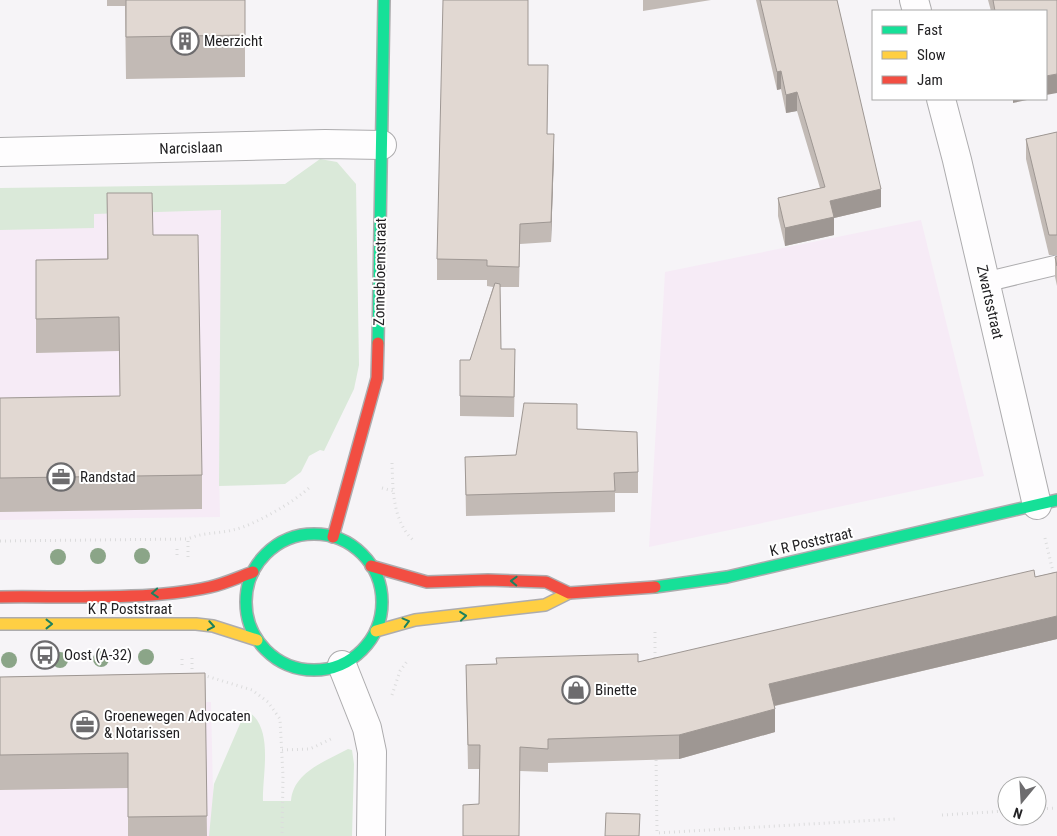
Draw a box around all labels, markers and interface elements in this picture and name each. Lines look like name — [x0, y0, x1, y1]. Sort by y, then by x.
legend — [872, 10, 1047, 100]
text: Fast — [917, 21, 942, 39]
building icon: Meerzicht — [170, 26, 200, 56]
place label: Meerzicht — [204, 32, 263, 50]
text: Slow — [917, 46, 946, 64]
text: Jam — [917, 71, 943, 89]
street label: Narcislaan — [159, 138, 223, 158]
street label: Zonnebloemstraat — [370, 218, 390, 326]
street label: Zwartsstraat — [973, 263, 1007, 341]
office icon: Randstad — [46, 462, 76, 492]
place label: Randstad — [80, 468, 136, 486]
street label: K R Poststraat — [768, 524, 854, 560]
one-way arrow — [510, 575, 518, 586]
one-way arrow — [151, 587, 159, 598]
street label: K R Poststraat — [88, 600, 172, 618]
one-way arrow — [459, 610, 467, 621]
one-way arrow — [402, 617, 411, 628]
one-way arrow — [45, 619, 53, 629]
one-way arrow — [207, 621, 215, 631]
bus stop icon: Oost (A-32) — [30, 640, 60, 670]
place label: Oost (A-32) — [64, 646, 132, 664]
shop icon: Binette — [561, 675, 591, 705]
place label: Binette — [595, 681, 637, 699]
place label: Groenewegen Advocaten & Notarissen — [104, 707, 251, 742]
office icon: Groenewegen Advocaten & Notarissen — [70, 710, 100, 740]
north arrow — [997, 776, 1047, 826]
text: N — [1011, 804, 1025, 822]

